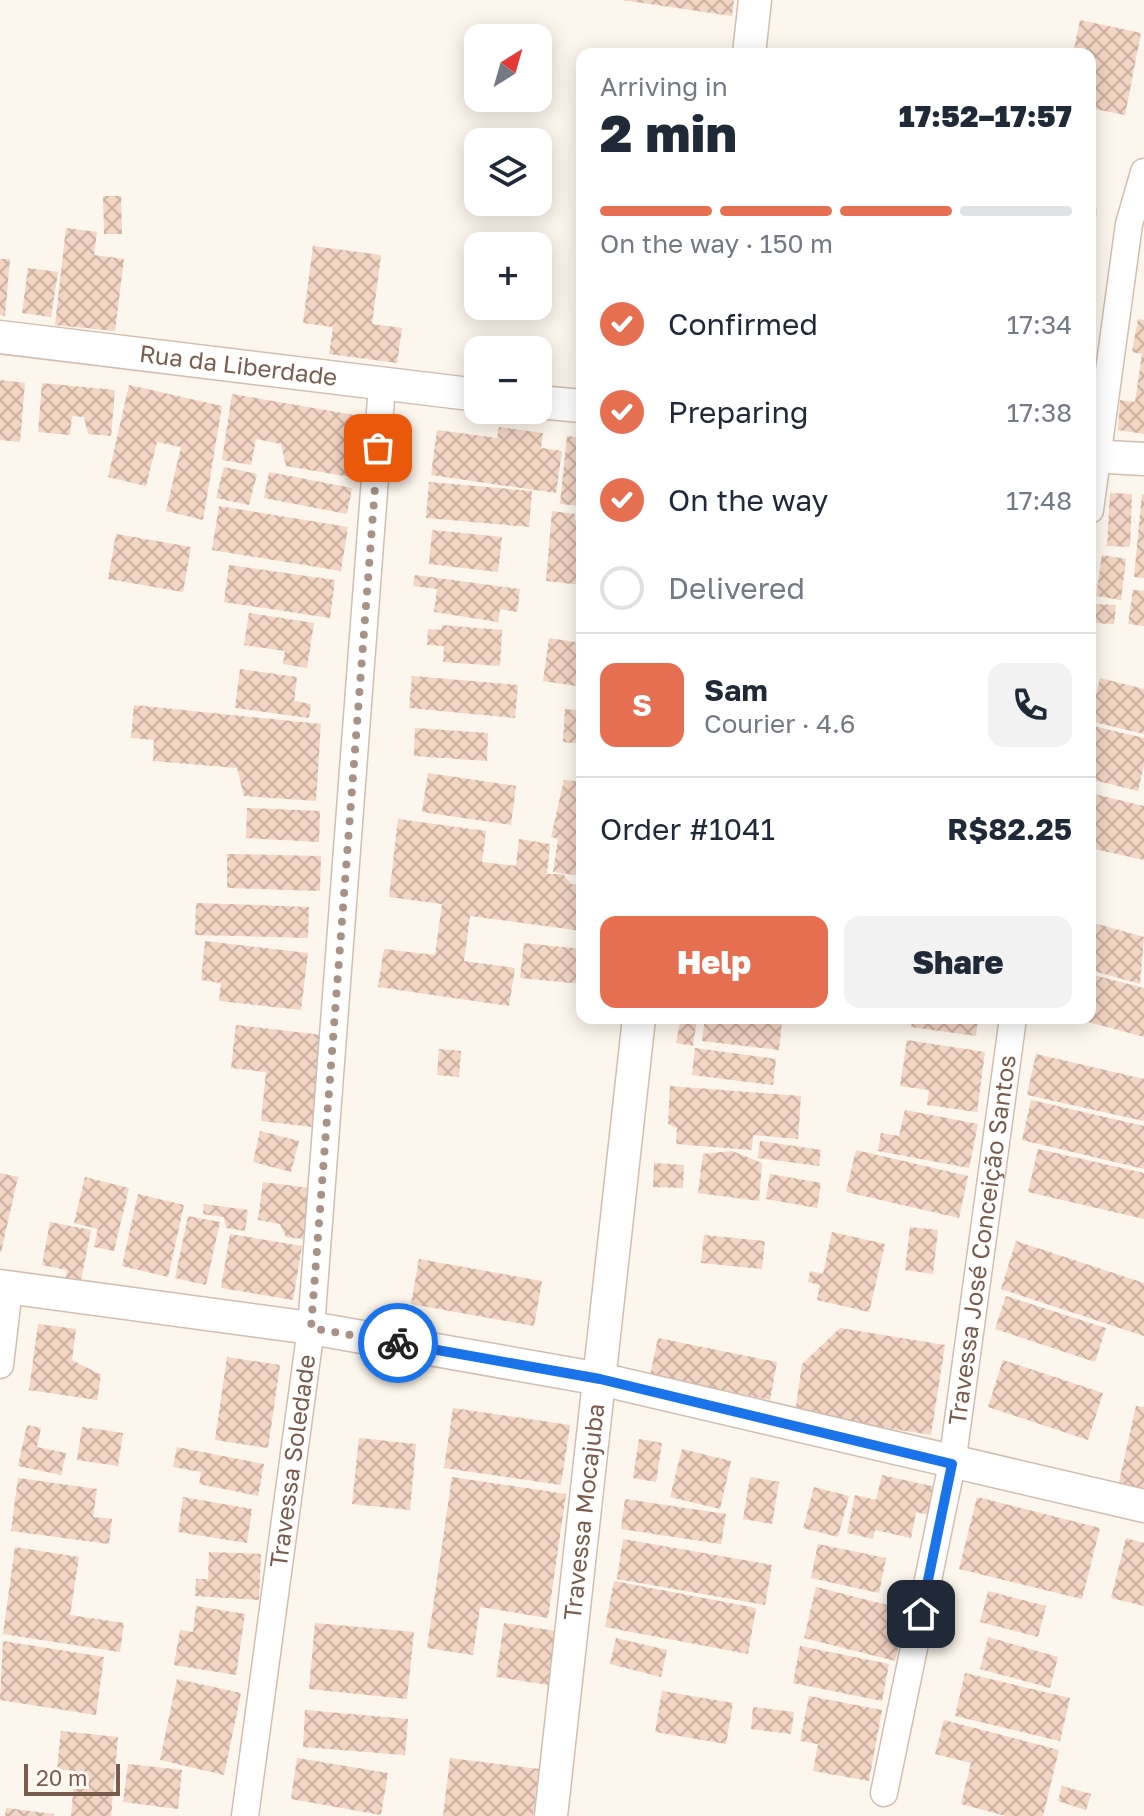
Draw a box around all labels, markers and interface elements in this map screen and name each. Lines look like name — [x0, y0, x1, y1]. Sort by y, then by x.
north arrow — [464, 24, 552, 112]
map controls — [464, 24, 552, 424]
text: Arriving in — [600, 71, 728, 102]
text: 17:52–17:57 — [899, 98, 1072, 134]
text: 2 min — [600, 101, 737, 163]
button: layers — [464, 128, 552, 216]
text: On the way · 150 m — [600, 228, 833, 259]
button: + — [464, 232, 552, 320]
icon: check — [600, 302, 644, 346]
text: Confirmed — [668, 306, 818, 342]
text: 17:34 — [1007, 309, 1072, 340]
button: − — [464, 336, 552, 424]
street label: Rua da Liberdade — [138, 338, 339, 391]
icon: check — [600, 390, 644, 434]
text: Preparing — [668, 394, 809, 430]
text: 17:38 — [1007, 397, 1072, 428]
pin — [344, 414, 412, 482]
icon: bag — [356, 426, 400, 470]
icon: check — [600, 478, 644, 522]
text: On the way — [668, 482, 828, 518]
text: 17:48 — [1006, 485, 1072, 516]
text: Delivered — [668, 570, 805, 606]
button: phone — [988, 663, 1072, 747]
text: Sam — [704, 672, 768, 708]
text: S — [632, 687, 652, 723]
text: Courier · 4.6 — [704, 708, 856, 739]
text: Order #1041 — [600, 811, 775, 847]
text: R$82.25 — [947, 811, 1072, 847]
button: Help — [600, 916, 828, 1008]
button: Share — [844, 916, 1072, 1008]
street label: Travessa José Conceição Santos — [941, 1053, 1021, 1427]
courier — [358, 1303, 438, 1383]
icon: bike — [376, 1321, 420, 1365]
street label: Travessa Soledade — [263, 1353, 320, 1570]
street label: Travessa Mocajuba — [557, 1402, 609, 1622]
pin — [887, 1580, 955, 1648]
icon: home — [899, 1592, 943, 1636]
scale bar — [24, 1760, 120, 1796]
text: 20 m — [36, 1764, 87, 1791]

